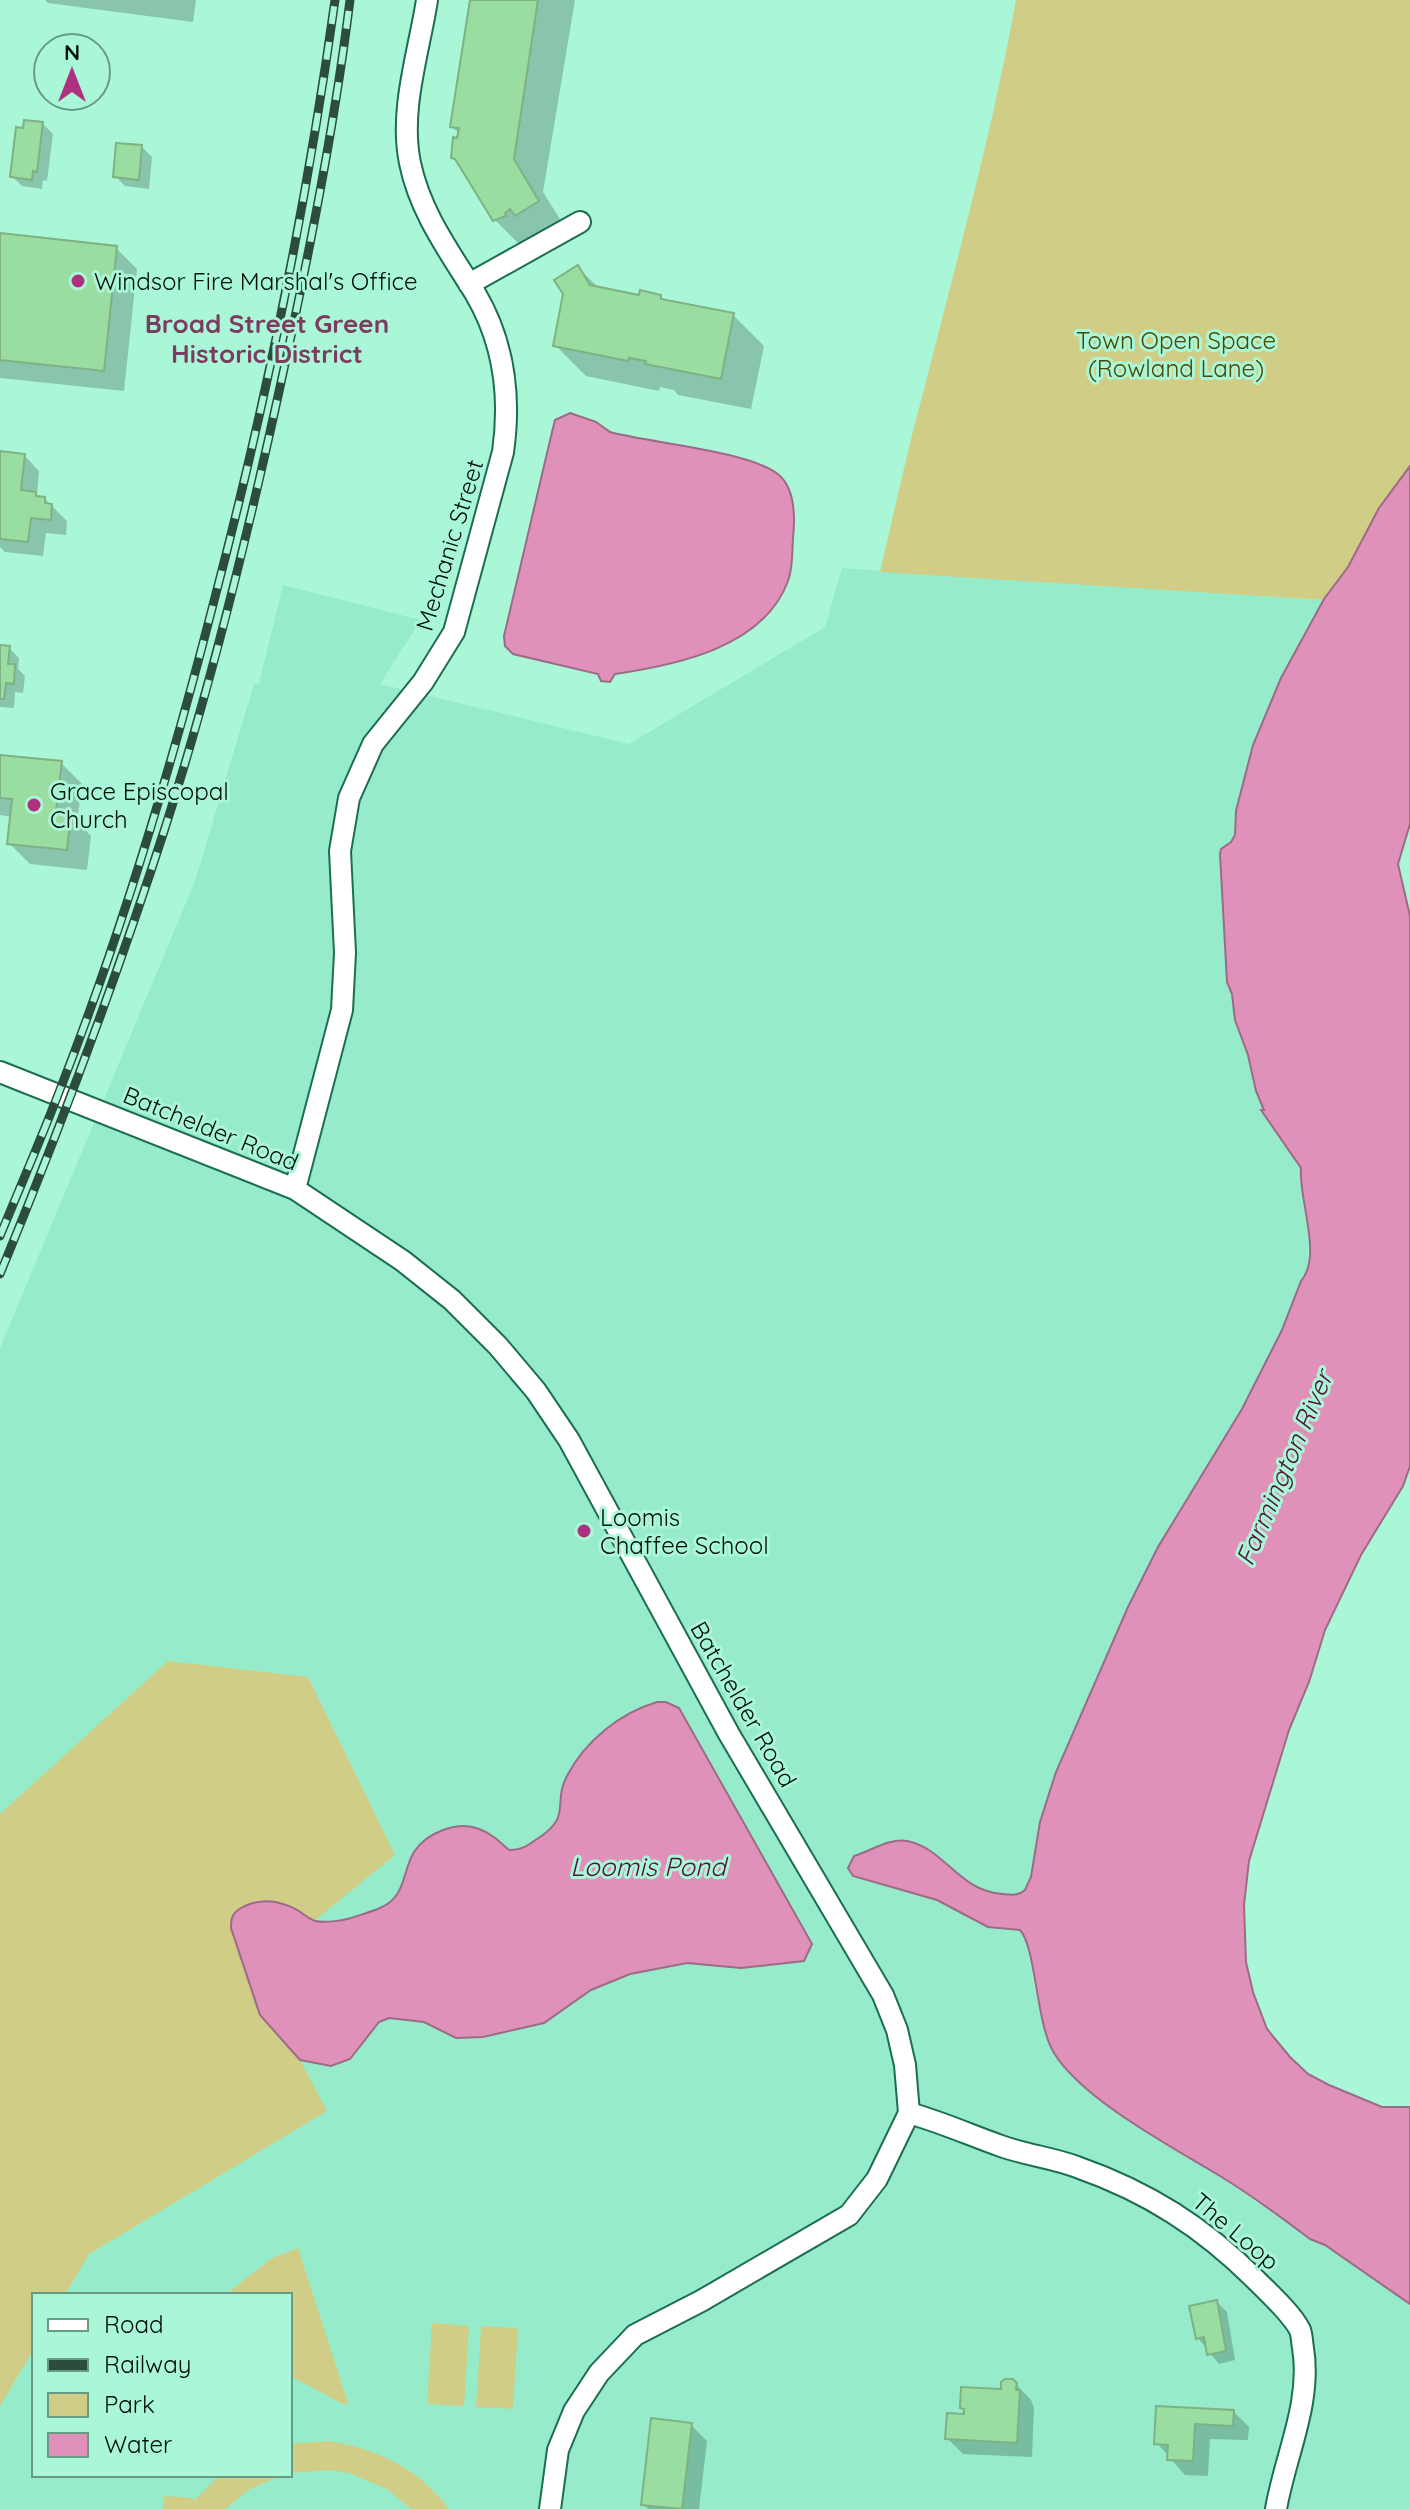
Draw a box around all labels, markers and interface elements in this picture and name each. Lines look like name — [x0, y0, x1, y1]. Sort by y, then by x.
north arrow — [32, 32, 112, 112]
text: N — [64, 38, 80, 66]
place label: Windsor Fire Marshal's Office — [94, 266, 418, 296]
marker: Windsor Fire Marshal's Office — [69, 272, 87, 290]
district label: Broad Street Green Historic District — [145, 307, 389, 370]
park label: Town Open Space (Rowland Lane) — [1076, 325, 1276, 383]
street label: Mechanic Street — [409, 456, 489, 634]
place label: Grace Episcopal Church — [50, 776, 229, 834]
marker: Grace Episcopal Church — [25, 796, 43, 814]
street label: Batchelder Road — [119, 1079, 303, 1177]
water label: Farmington River — [1228, 1363, 1341, 1570]
place label: Loomis Chaffee School — [600, 1502, 769, 1560]
marker: Loomis Chaffee School — [575, 1522, 593, 1540]
street label: Batchelder Road — [684, 1616, 804, 1792]
water label: Loomis Pond — [570, 1850, 729, 1883]
street label: The Loop — [1186, 2186, 1286, 2276]
legend — [32, 2293, 292, 2477]
text: Road — [104, 2309, 164, 2339]
text: Railway — [104, 2349, 191, 2379]
text: Park — [104, 2389, 155, 2419]
text: Water — [104, 2429, 172, 2459]

